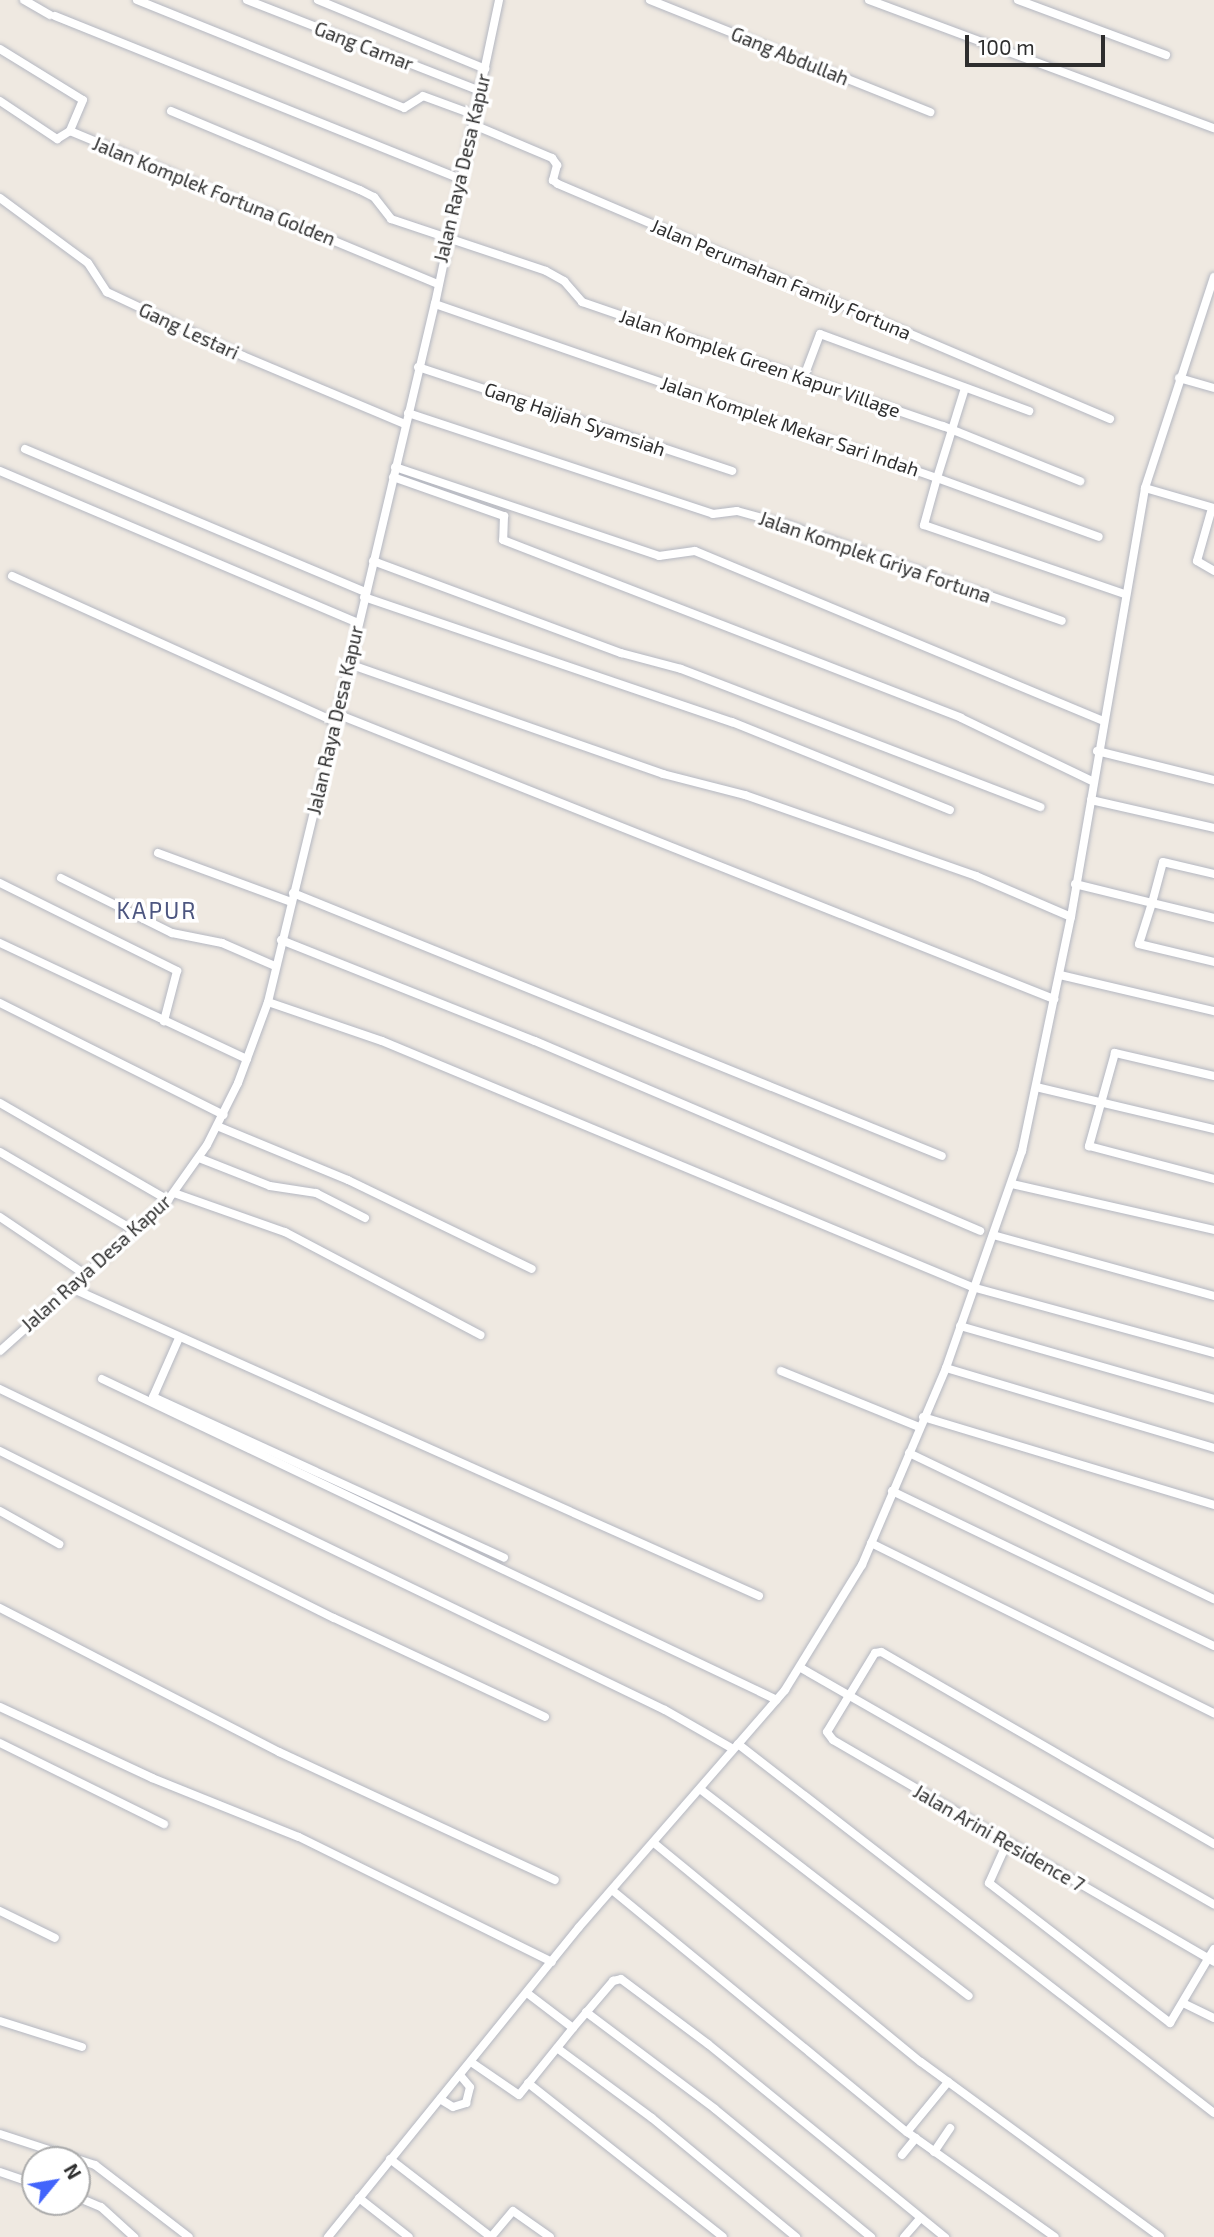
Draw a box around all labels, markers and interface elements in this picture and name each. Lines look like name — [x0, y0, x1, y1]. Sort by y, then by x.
street label: Gang Camar — [311, 17, 417, 75]
scale bar — [969, 21, 1109, 65]
street label: Gang Abdullah — [728, 22, 852, 90]
text: 100 m — [978, 34, 1035, 59]
street label: Jalan Raya Desa Kapur — [429, 71, 495, 265]
street label: Jalan Komplek Fortuna Golden — [89, 132, 339, 250]
street label: Jalan Perumahan Family Fortuna — [647, 214, 915, 344]
street label: Gang Lestari — [135, 298, 243, 364]
street label: Jalan Komplek Green Kapur Village — [616, 304, 904, 422]
street label: Jalan Komplek Mekar Sari Indah — [658, 371, 922, 481]
street label: Gang Hajjah Syamsiah — [481, 377, 669, 461]
street label: Jalan Komplek Griya Fortuna — [756, 506, 994, 608]
street label: Jalan Raya Desa Kapur — [302, 623, 368, 817]
district label: KAPUR — [117, 896, 197, 924]
street label: Jalan Raya Desa Kapur — [17, 1190, 175, 1336]
street label: Jalan Arini Residence 7 — [909, 1780, 1089, 1896]
north arrow — [21, 2146, 91, 2216]
text: N — [59, 2160, 86, 2183]

